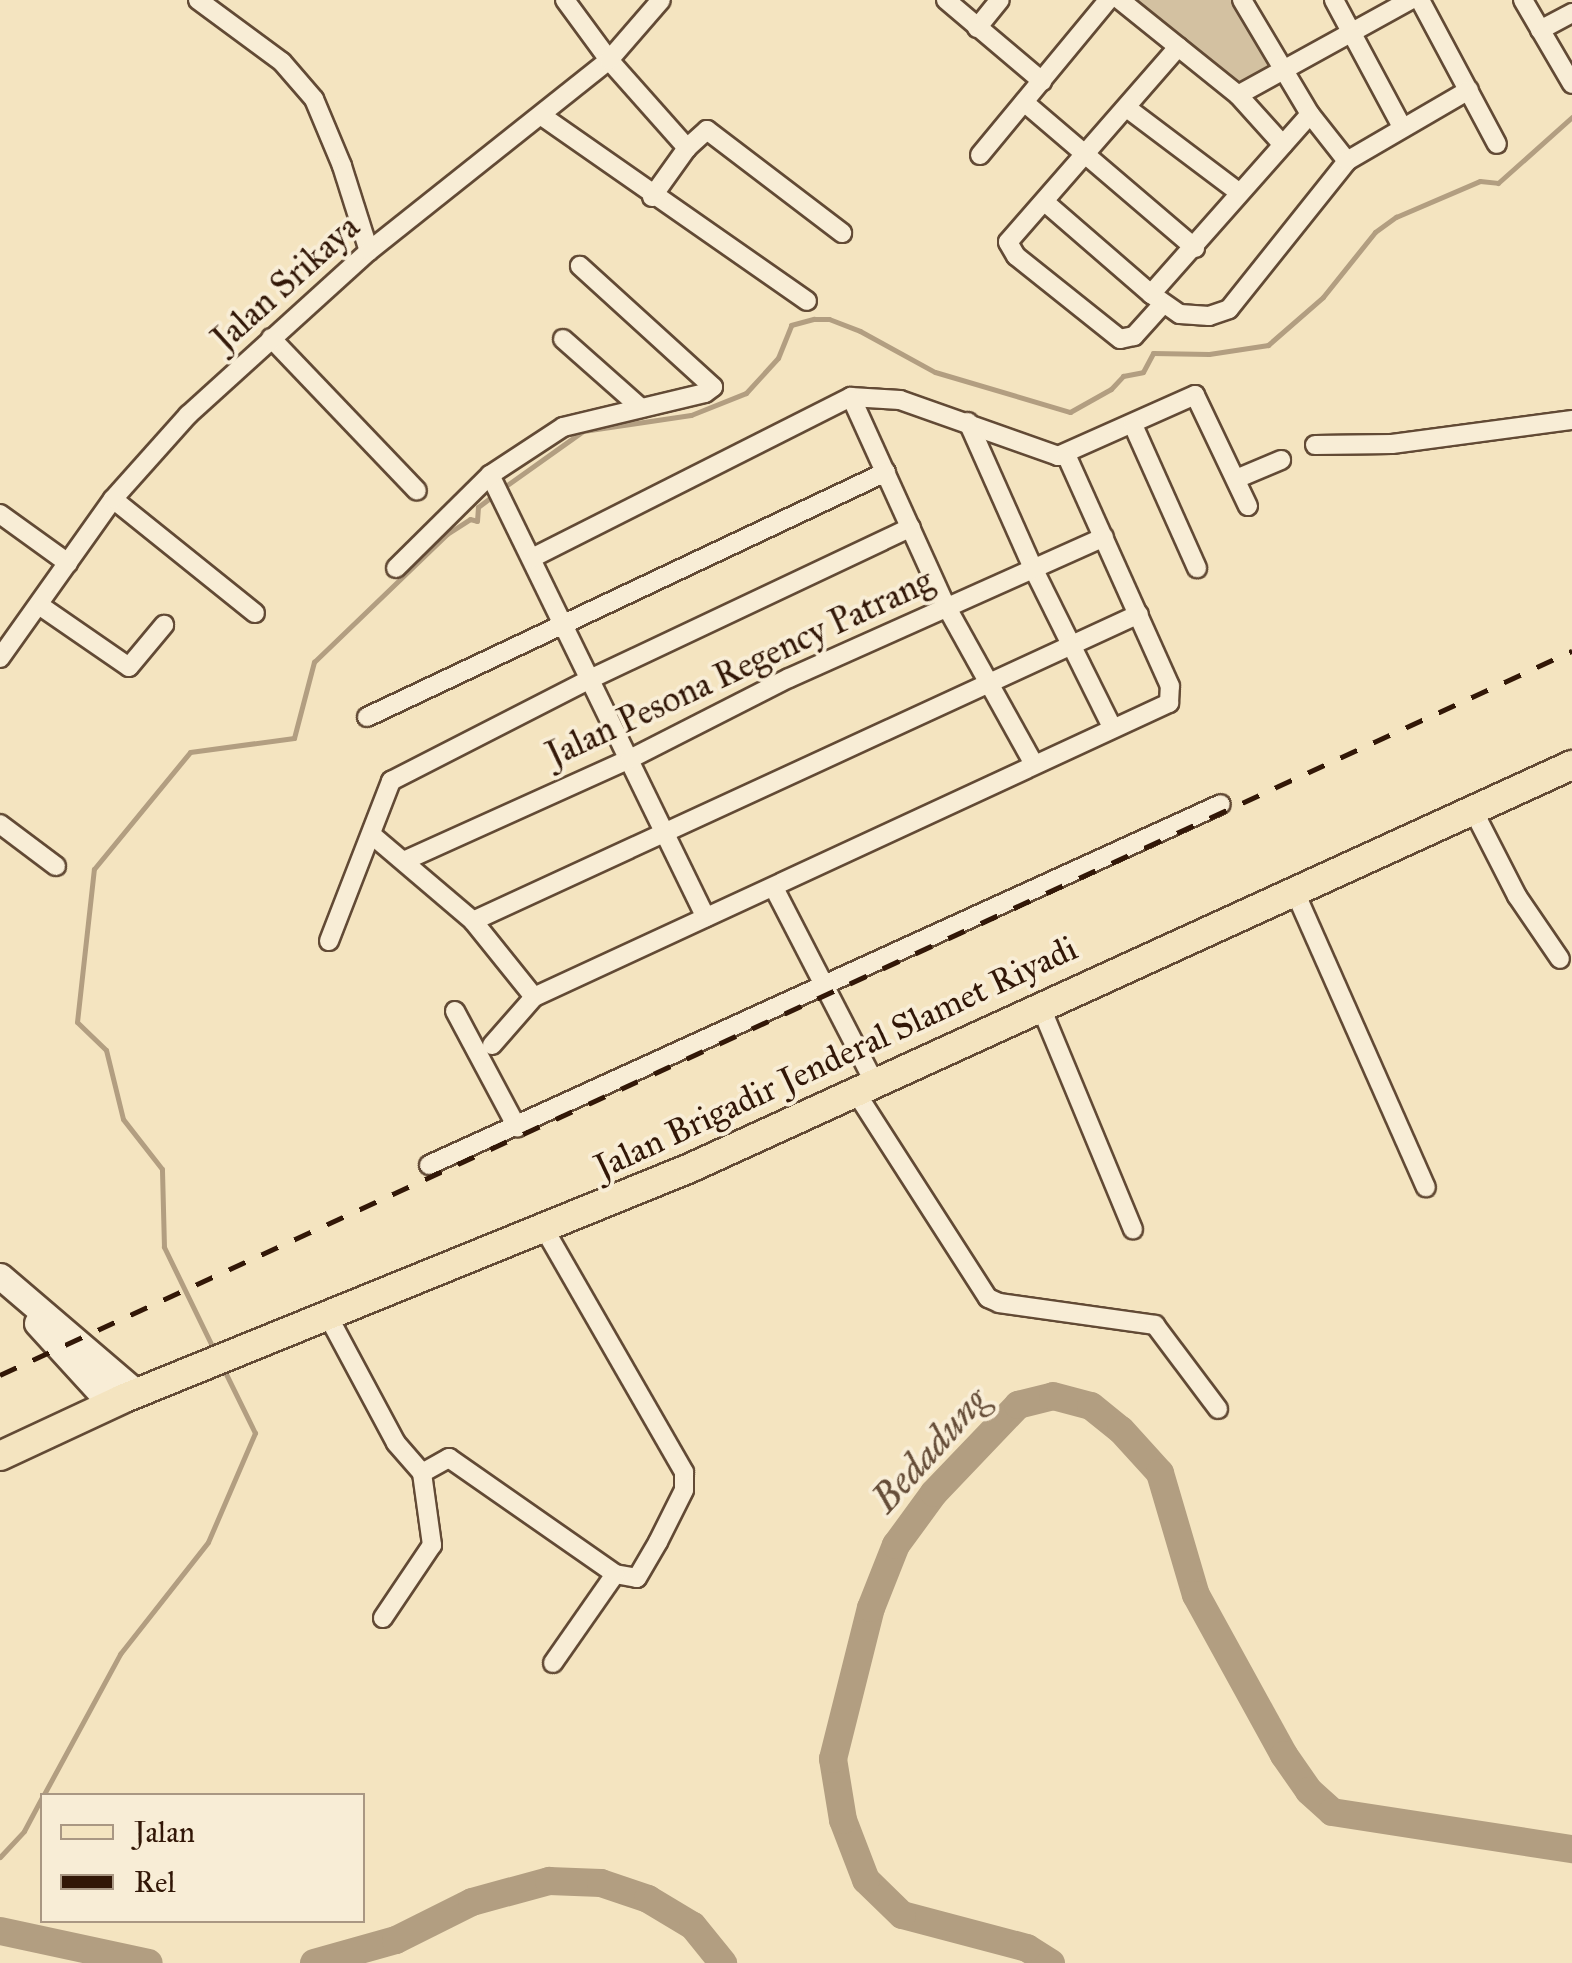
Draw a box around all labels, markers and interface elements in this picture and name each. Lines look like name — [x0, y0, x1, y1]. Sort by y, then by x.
street label: Jalan Srikaya — [204, 206, 368, 360]
street label: Jalan Pesona Regency Patrang — [540, 560, 940, 776]
street label: Jalan Brigadir Jenderal Slamet Riyadi — [588, 927, 1084, 1189]
water label: Bedadung — [862, 1378, 998, 1522]
legend — [40, 1793, 365, 1923]
text: Jalan — [134, 1814, 195, 1850]
text: Rel — [134, 1864, 176, 1900]

